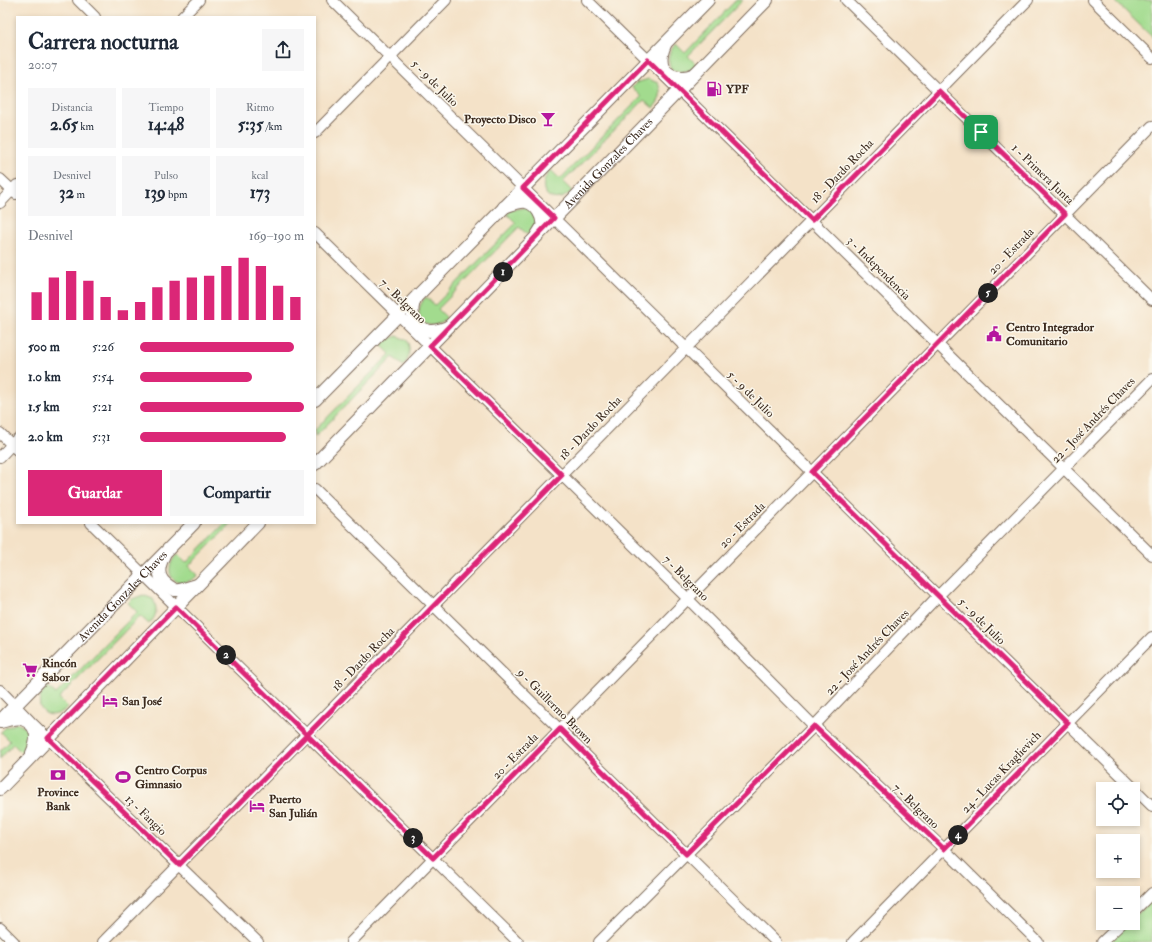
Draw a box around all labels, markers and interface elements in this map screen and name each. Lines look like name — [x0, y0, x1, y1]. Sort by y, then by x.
text: Carrera nocturna — [28, 28, 178, 56]
button: share — [262, 29, 304, 71]
text: 20:07 — [28, 57, 57, 73]
street label: 5 - 9 de Julio — [408, 57, 461, 110]
fuel station icon: YPF — [705, 80, 723, 98]
place label: YPF — [725, 82, 749, 97]
text: Distancia — [51, 101, 93, 114]
text: Tiempo — [149, 101, 183, 114]
text: Ritmo — [246, 101, 274, 114]
bar icon: Proyecto Disco — [539, 110, 557, 128]
place label: Proyecto Disco — [464, 112, 536, 127]
text: 2.65 — [50, 114, 78, 135]
text: 14:48 — [148, 114, 184, 135]
text: 5:35 — [238, 114, 263, 135]
street label: Avenida Gonzales Chaves — [560, 115, 656, 213]
pin — [964, 115, 998, 149]
text: km — [78, 120, 94, 133]
text: /km — [263, 120, 282, 133]
icon: arrive — [970, 121, 992, 143]
street label: 18 - Dardo Rocha — [808, 135, 878, 207]
street label: 1 - Primera Junta — [1008, 141, 1078, 209]
text: Desnivel — [53, 169, 91, 182]
text: Pulso — [154, 169, 178, 182]
text: kcal — [252, 169, 268, 182]
text: 32 — [59, 182, 74, 203]
text: 139 — [144, 182, 166, 203]
text: 173 — [250, 182, 270, 203]
text: m — [74, 188, 85, 201]
text: bpm — [166, 188, 188, 201]
street label: 20 - Estrada — [985, 224, 1038, 278]
text: Desnivel — [28, 228, 73, 244]
text: 169–190 m — [249, 228, 304, 244]
street label: 3 - Independencia — [844, 233, 914, 304]
pin: 1 — [493, 262, 513, 282]
text: 1 — [501, 265, 505, 278]
street label: 7 - Belgrano — [376, 276, 429, 327]
pin: 5 — [978, 283, 998, 303]
text: 5 — [986, 286, 990, 299]
place label: Centro Integrador Comunitario — [1006, 320, 1094, 349]
public building icon: Centro Integrador Comunitario — [985, 325, 1003, 343]
text: 500 m — [28, 339, 60, 355]
text: 5:26 — [92, 339, 114, 355]
street label: 5 - 9 de Julio — [724, 368, 777, 421]
text: 1.0 km — [28, 369, 61, 385]
text: 5:54 — [92, 369, 113, 385]
street label: 22 - José Andrés Chaves — [1048, 374, 1138, 467]
street label: 18 - Dardo Rocha — [556, 392, 626, 464]
text: 1.5 km — [28, 399, 60, 415]
text: 5:21 — [92, 399, 112, 415]
text: 2.0 km — [28, 429, 63, 445]
text: 5:31 — [92, 429, 111, 445]
button: Guardar — [28, 470, 162, 516]
button: Compartir — [170, 470, 304, 516]
street label: 20 - Estrada — [716, 498, 769, 552]
street label: Avenida Gonzales Chaves — [74, 548, 171, 646]
street label: 7 - Belgrano — [660, 552, 712, 605]
street label: 5 - 9 de Julio — [955, 595, 1008, 648]
street label: 22 - José Andrés Chaves — [822, 606, 912, 699]
street label: 18 - Dardo Rocha — [329, 623, 399, 695]
pin: 2 — [216, 645, 236, 665]
text: 2 — [223, 648, 229, 661]
place label: Rincón Sabor — [42, 656, 78, 685]
supermarket icon: Rincón Sabor — [21, 661, 39, 679]
street label: 9 - Guillermo Brown — [513, 665, 595, 747]
hotel icon: San José — [101, 692, 119, 710]
place label: San José — [122, 694, 163, 709]
street label: 24 - Lucas Kraglievich — [958, 728, 1045, 817]
street label: 20 - Estrada — [489, 729, 542, 783]
place label: Centro Corpus Gimnasio — [135, 763, 207, 792]
bank icon: Province Bank — [49, 766, 67, 784]
sports icon: Centro Corpus Gimnasio — [114, 768, 132, 786]
street label: 7 - Belgrano — [889, 781, 942, 832]
map controls — [1096, 782, 1140, 930]
button: locate — [1096, 782, 1140, 826]
place label: Province Bank — [37, 785, 80, 814]
street label: 13 - Fangio — [122, 792, 170, 839]
place label: Puerto San Julián — [269, 792, 318, 821]
hotel icon: Puerto San Julián — [248, 797, 266, 815]
pin: 4 — [948, 825, 968, 845]
pin: 3 — [403, 828, 423, 848]
text: 4 — [955, 828, 961, 841]
text: 3 — [411, 831, 415, 844]
button: + — [1096, 834, 1140, 878]
button: − — [1096, 886, 1140, 930]

